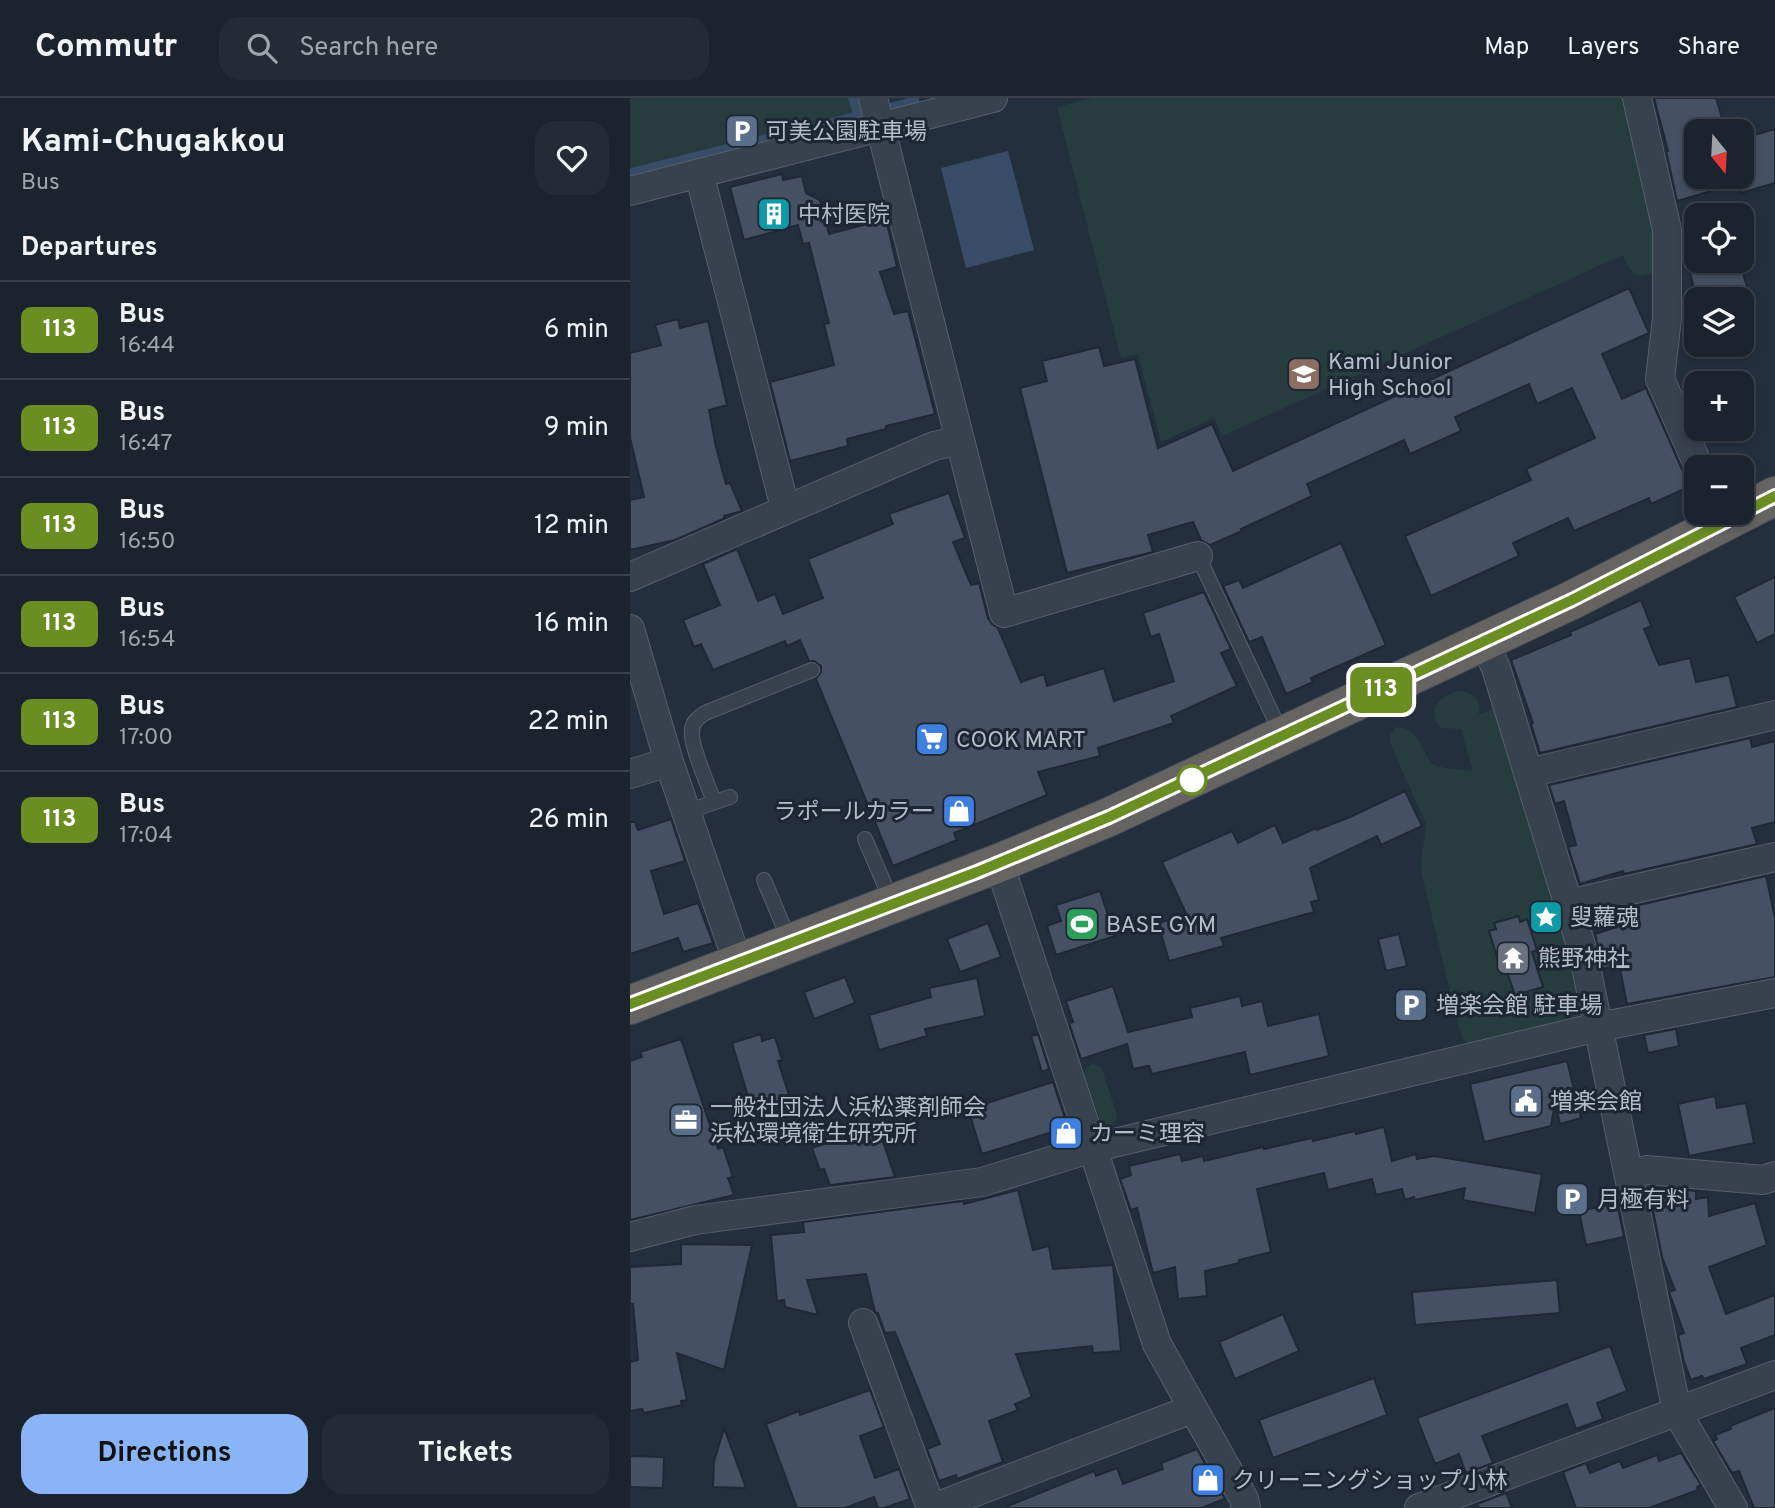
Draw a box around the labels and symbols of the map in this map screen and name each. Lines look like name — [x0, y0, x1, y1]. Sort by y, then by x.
parking icon: 可美公園駐車場 — [723, 112, 761, 150]
place label: 可美公園駐車場 — [766, 119, 927, 148]
north arrow — [1684, 119, 1754, 189]
building icon: 中村医院 — [755, 195, 793, 233]
place label: 中村医院 — [798, 202, 890, 231]
place label: Kami Junior High School — [1328, 349, 1452, 404]
school or university icon: Kami Junior High School — [1285, 355, 1323, 393]
line badge: 113 — [1341, 667, 1421, 713]
supermarket icon: COOK MART — [913, 720, 951, 758]
place label: COOK MART — [956, 727, 1086, 756]
unlabelled marker — [1177, 765, 1207, 795]
shop icon: ラポールカラー — [940, 792, 978, 830]
place label: ラポールカラー — [774, 799, 934, 828]
place icon: 叟蘿魂 — [1527, 898, 1565, 936]
sports icon: BASE GYM — [1063, 905, 1101, 943]
place label: 叟蘿魂 — [1570, 905, 1639, 934]
place label: BASE GYM — [1106, 912, 1216, 941]
temple icon: 熊野神社 — [1494, 939, 1532, 977]
place label: 熊野神社 — [1538, 946, 1630, 975]
parking icon: 増楽会館 駐車場 — [1392, 986, 1430, 1024]
place label: 増楽会館 駐車場 — [1436, 993, 1602, 1022]
public building icon: 増楽会館 — [1507, 1082, 1545, 1120]
place label: 増楽会館 — [1550, 1089, 1642, 1118]
place label: 一般社団法人浜松薬剤師会 浜松環境衛生研究所 — [710, 1095, 986, 1150]
office icon: 一般社団法人浜松薬剤師会 浜松環境衛生研究所 — [667, 1101, 705, 1139]
shop icon: カーミ理容 — [1047, 1114, 1085, 1152]
place label: カーミ理容 — [1090, 1121, 1205, 1150]
parking icon: 月極有料 — [1553, 1180, 1591, 1218]
place label: 月極有料 — [1597, 1187, 1689, 1216]
shop icon: クリーニングショップ小林 — [1189, 1461, 1227, 1499]
place label: クリーニングショップ小林 — [1232, 1468, 1508, 1497]

